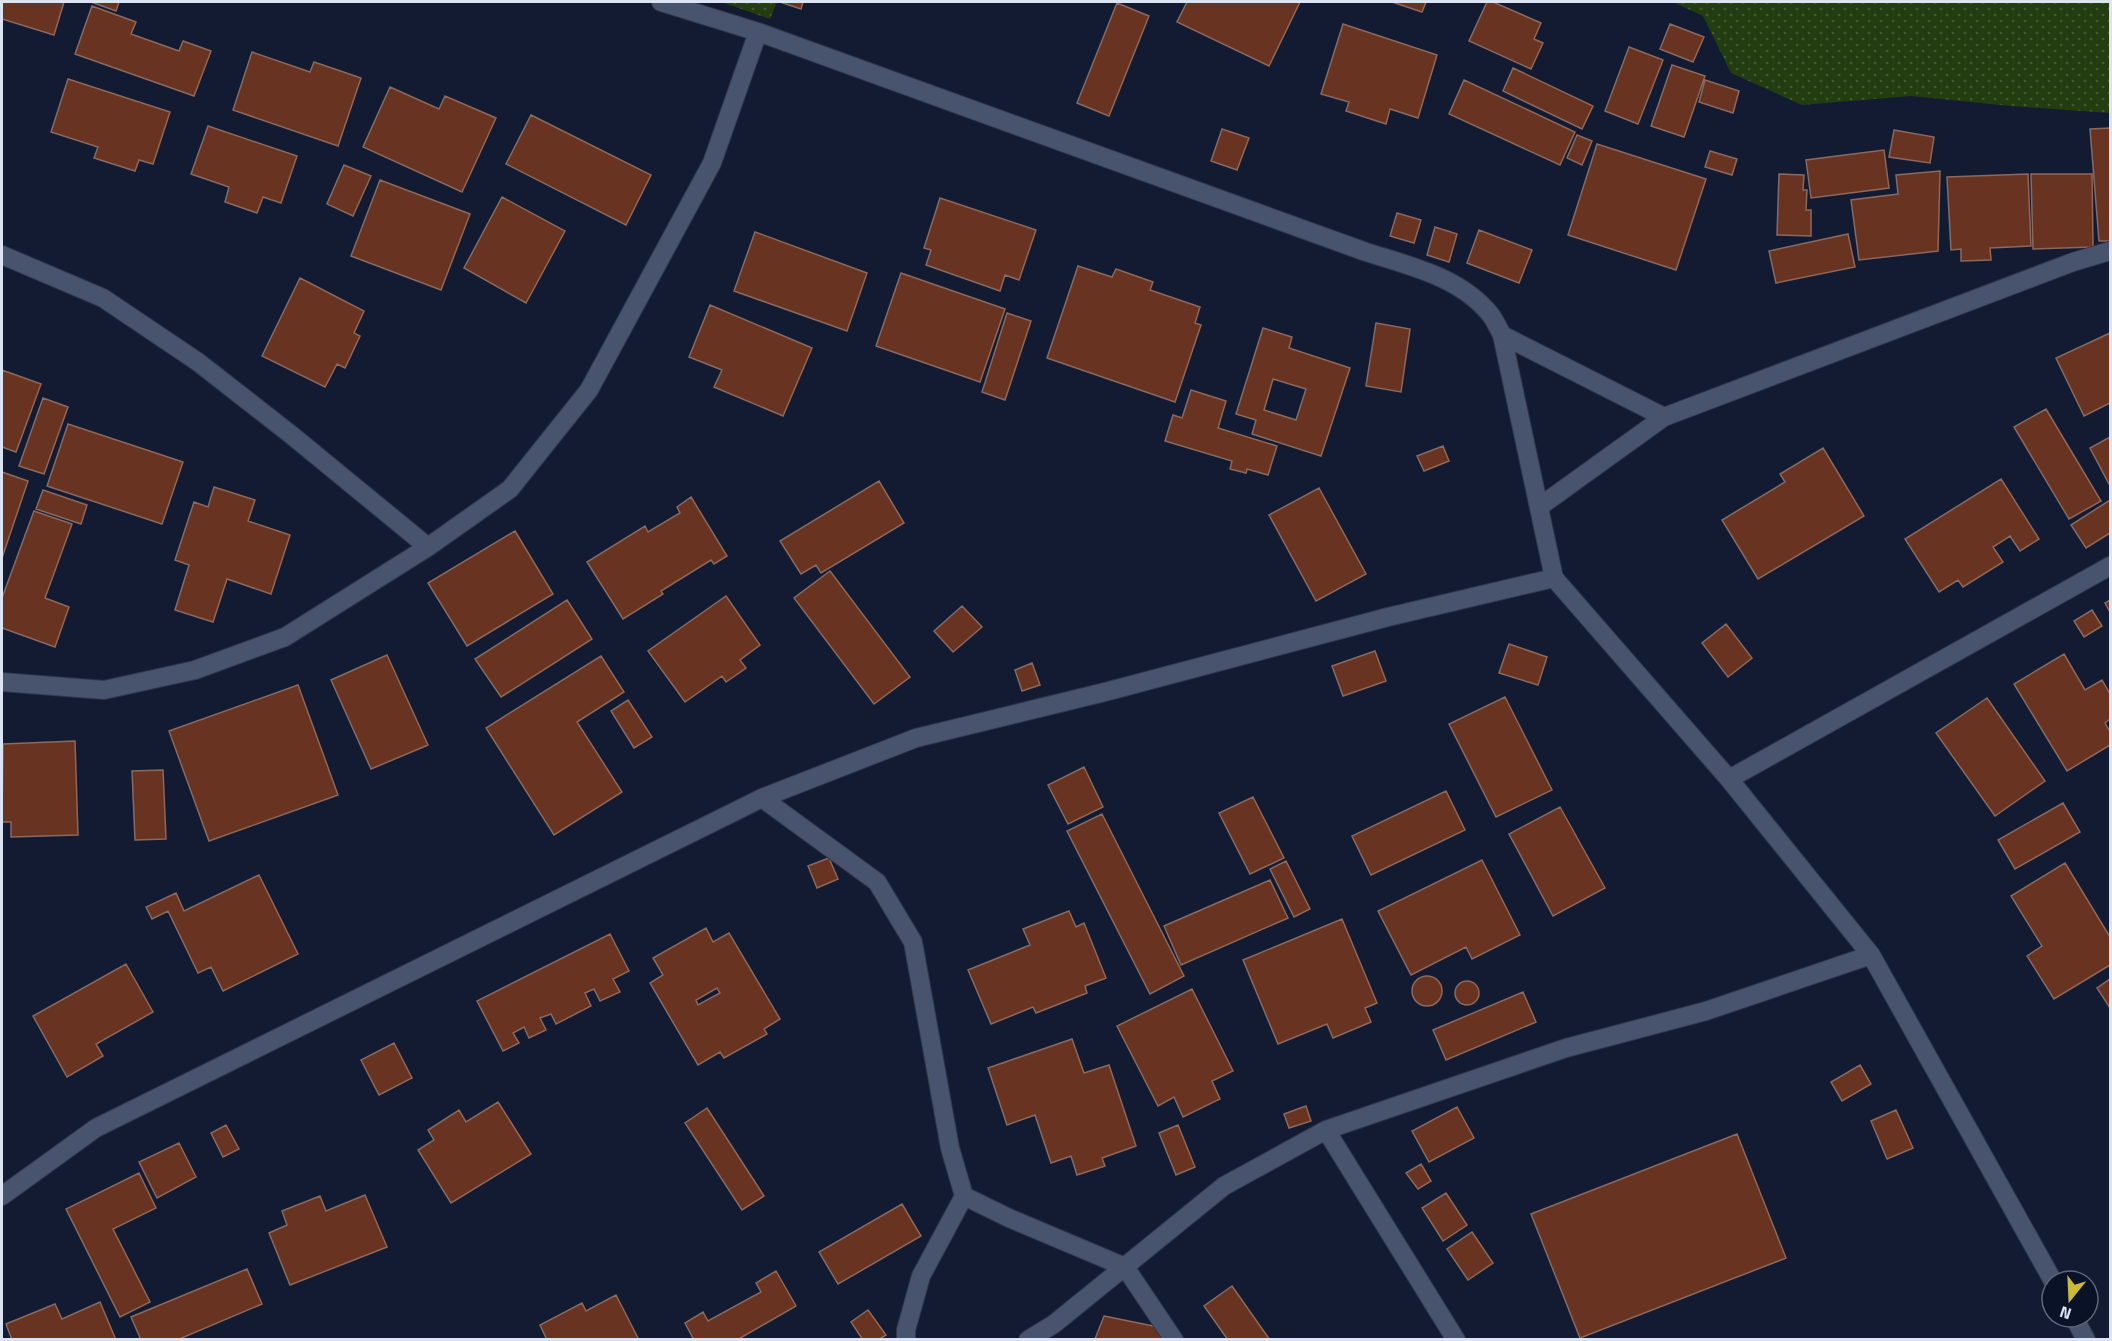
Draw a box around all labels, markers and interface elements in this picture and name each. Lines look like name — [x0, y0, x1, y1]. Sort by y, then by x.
north arrow — [2040, 1269, 2100, 1329]
text: N — [2056, 1300, 2074, 1326]

